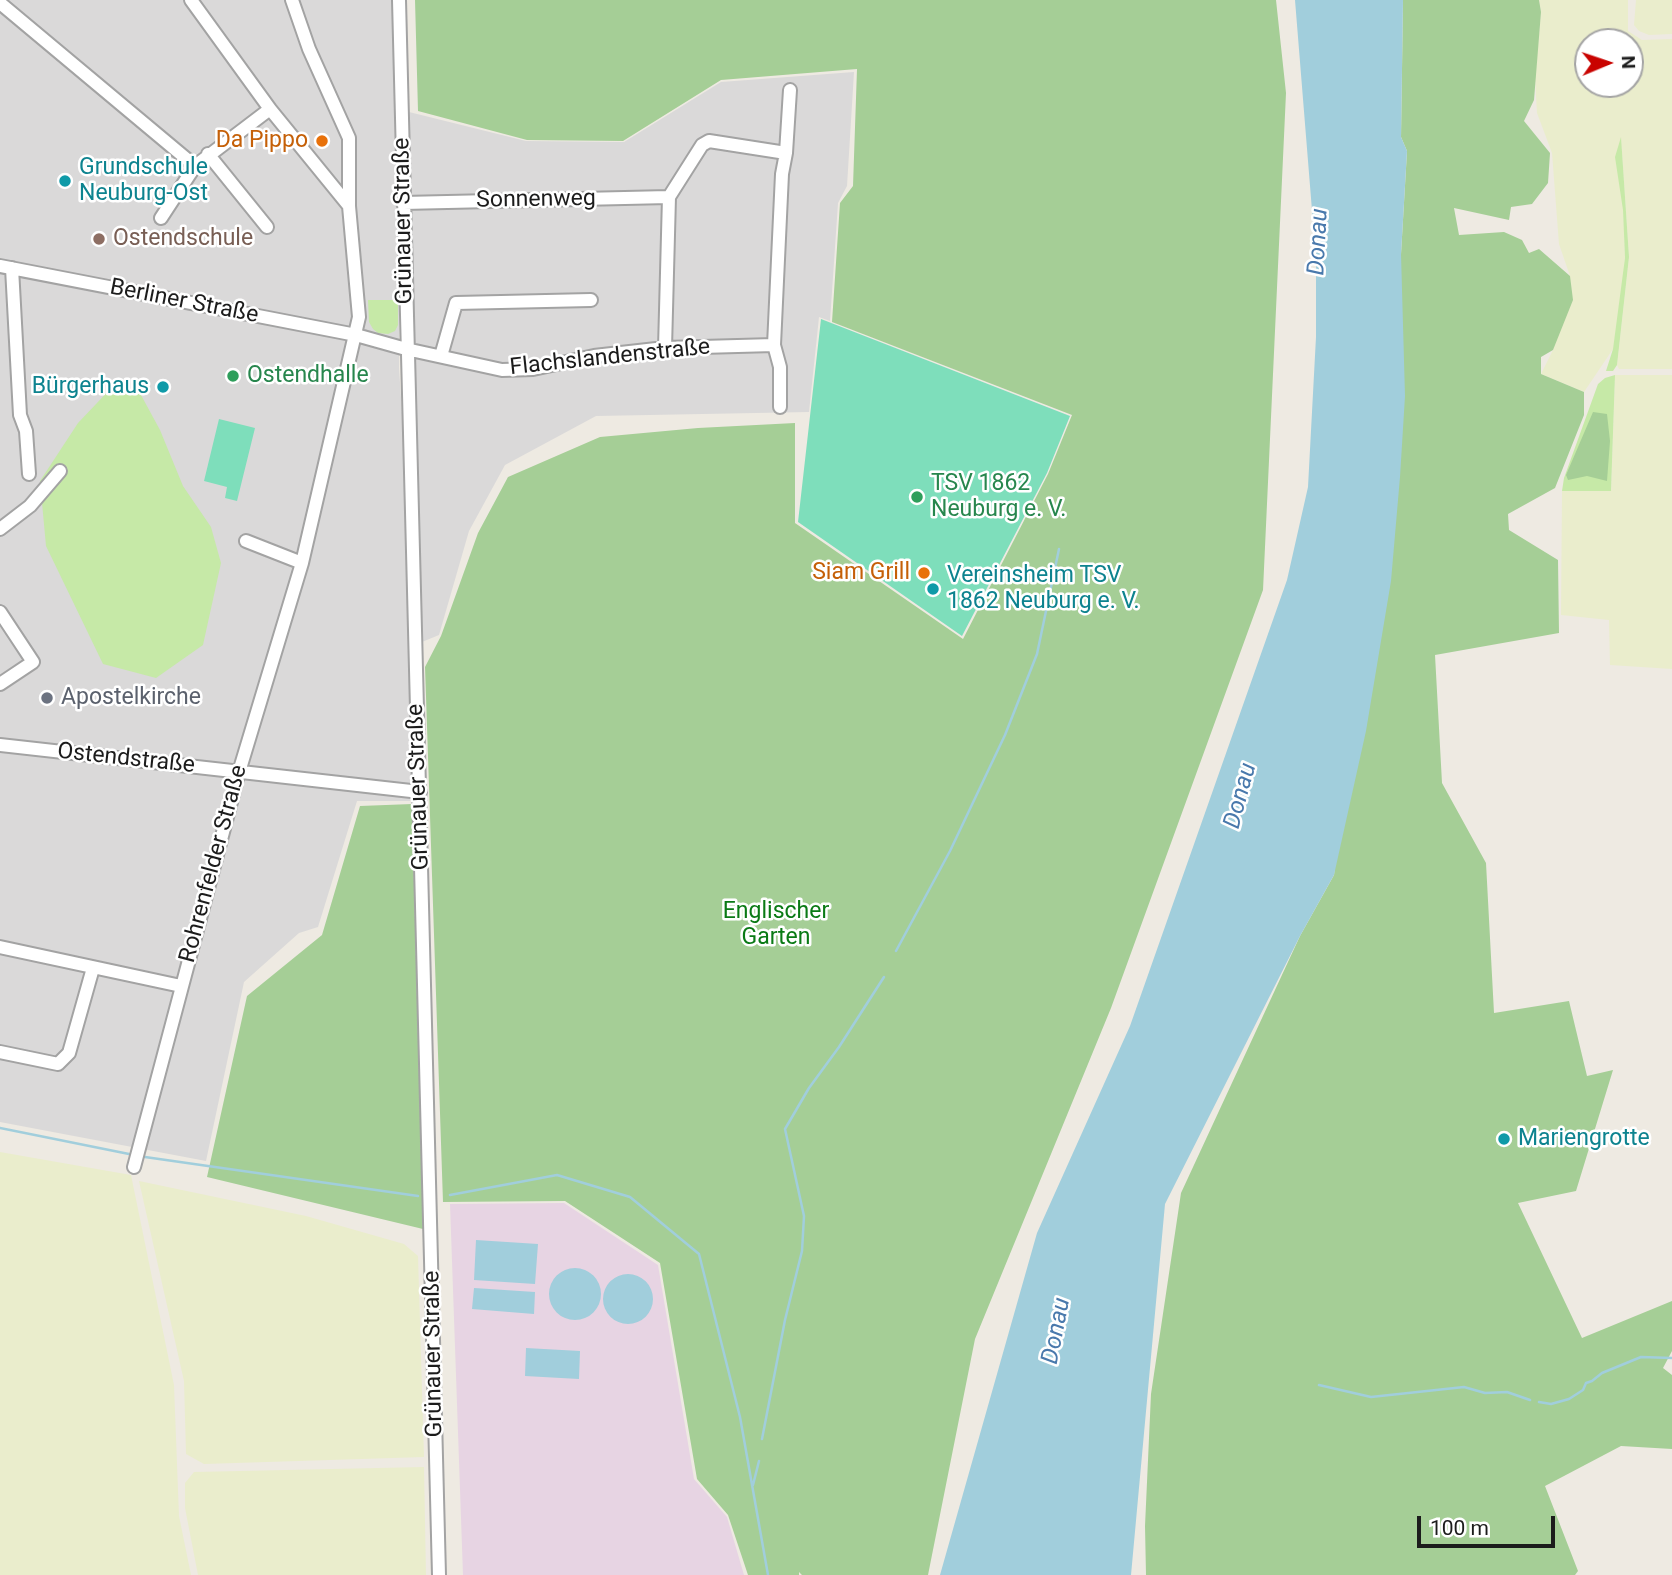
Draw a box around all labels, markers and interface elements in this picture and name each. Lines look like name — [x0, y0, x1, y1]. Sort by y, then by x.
north arrow — [1574, 28, 1644, 98]
text: N — [1617, 55, 1640, 69]
place label: Da Pippo — [216, 127, 308, 155]
marker: Da Pippo — [314, 133, 330, 149]
street label: Grünauer Straße — [389, 137, 419, 305]
place label: Grundschule Neuburg-Ost — [79, 154, 208, 208]
marker: Grundschule Neuburg-Ost — [57, 173, 73, 189]
street label: Sonnenweg — [476, 185, 596, 215]
water label: Donau — [1303, 208, 1335, 276]
place label: Ostendschule — [113, 225, 253, 253]
marker: Ostendschule — [91, 231, 107, 247]
street label: Berliner Straße — [107, 274, 261, 330]
street label: Flachslandenstraße — [509, 334, 711, 382]
place label: Ostendhalle — [247, 362, 369, 390]
marker: Ostendhalle — [225, 368, 241, 384]
place label: Bürgerhaus — [32, 373, 149, 401]
marker: Bürgerhaus — [155, 379, 171, 395]
place label: TSV 1862 Neuburg e. V. — [931, 470, 1066, 524]
marker: TSV 1862 Neuburg e. V. — [909, 489, 925, 505]
place label: Siam Grill — [812, 559, 910, 587]
place label: Vereinsheim TSV 1862 Neuburg e. V. — [947, 562, 1140, 616]
marker: Siam Grill — [916, 565, 932, 581]
marker: Vereinsheim TSV 1862 Neuburg e. V. — [925, 581, 941, 597]
place label: Apostelkirche — [61, 684, 201, 712]
marker: Apostelkirche — [39, 690, 55, 706]
street label: Grünauer Straße — [402, 703, 436, 871]
street label: Ostendstraße — [56, 738, 196, 780]
water label: Donau — [1218, 760, 1264, 832]
street label: Rohrenfelder Straße — [174, 762, 254, 966]
park label: Englischer Garten — [723, 898, 829, 952]
place label: Mariengrotte — [1518, 1125, 1650, 1153]
marker: Mariengrotte — [1496, 1131, 1512, 1147]
street label: Grünauer Straße — [419, 1270, 449, 1438]
water label: Donau — [1036, 1295, 1078, 1367]
scale bar — [1420, 1502, 1558, 1546]
text: 100 m — [1430, 1516, 1489, 1540]

